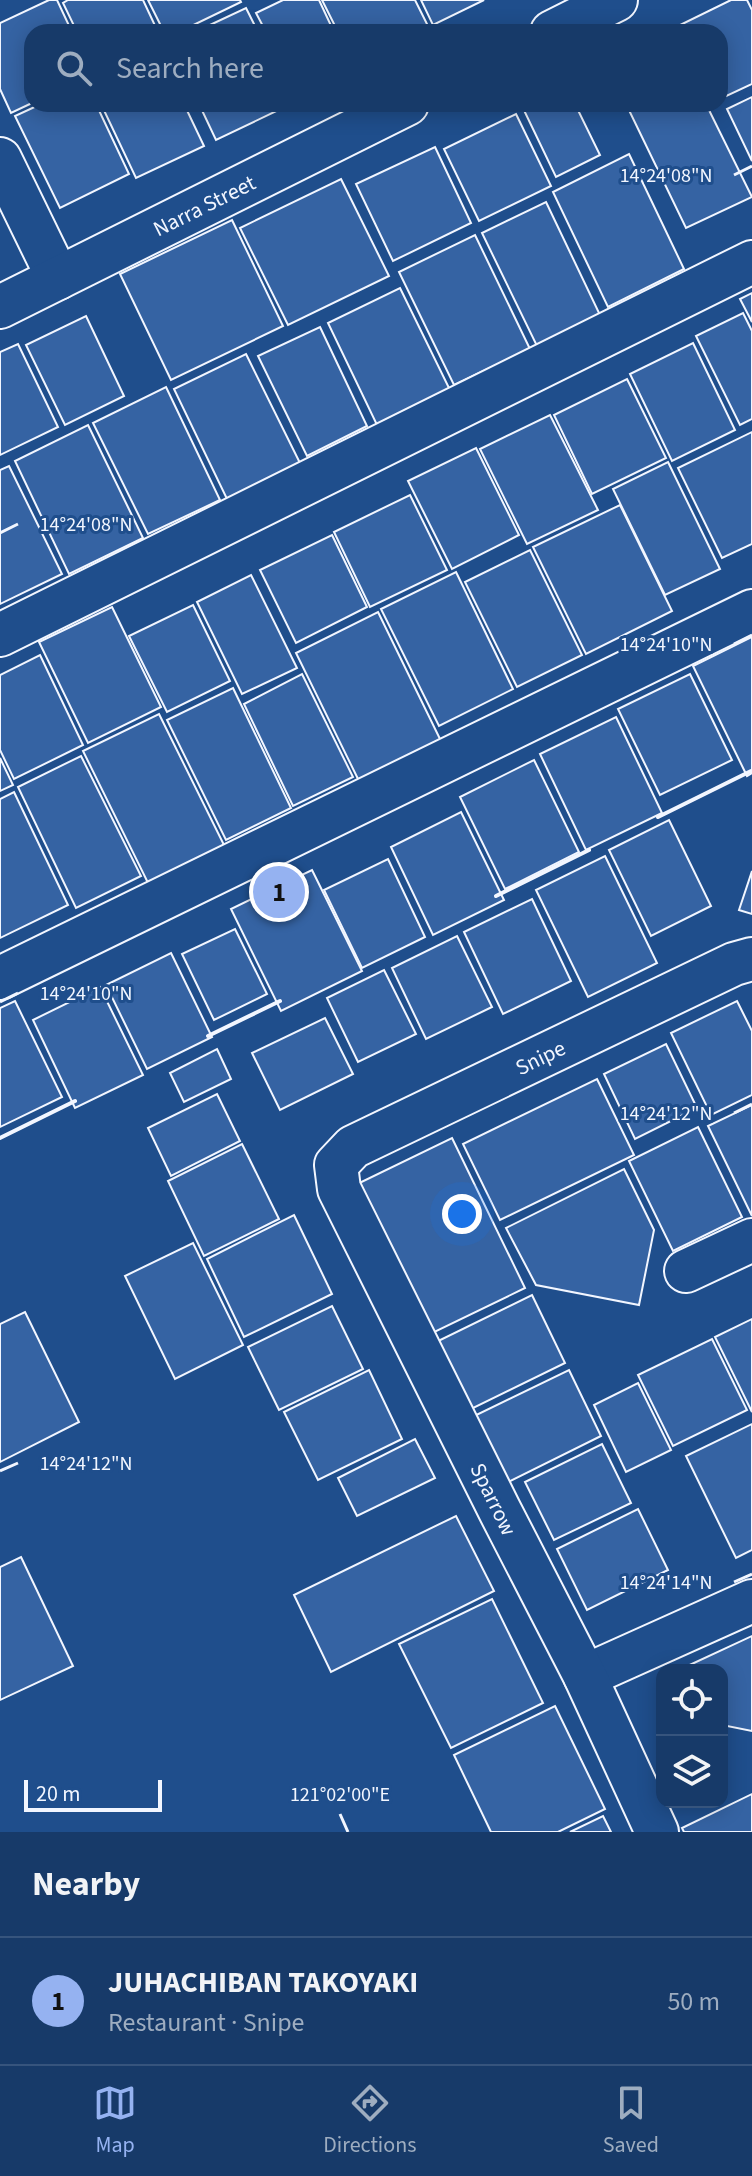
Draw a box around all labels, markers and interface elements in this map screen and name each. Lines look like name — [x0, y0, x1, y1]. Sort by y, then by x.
search box — [24, 24, 728, 112]
icon: search — [52, 46, 96, 90]
text: Search here — [116, 47, 264, 90]
text: 14°24'08"N — [620, 162, 712, 190]
street label: Narra Street — [148, 167, 262, 245]
text: 14°24'08"N — [40, 511, 132, 539]
text: 14°24'10"N — [620, 631, 712, 659]
pin: 1 — [253, 862, 305, 922]
text: 14°24'10"N — [40, 980, 132, 1008]
street label: Snipe — [510, 1032, 571, 1084]
text: 14°24'12"N — [620, 1100, 712, 1128]
your location — [442, 1194, 482, 1234]
text: 14°24'12"N — [40, 1450, 132, 1478]
street label: Sparrow — [462, 1458, 525, 1541]
text: 14°24'14"N — [620, 1569, 712, 1597]
map controls — [656, 1664, 728, 1808]
button: locate — [656, 1664, 728, 1736]
button: layers — [656, 1736, 728, 1808]
scale bar — [24, 1776, 162, 1812]
text: 20 m — [36, 1778, 81, 1810]
text: 121°02'00"E — [290, 1781, 390, 1809]
text: Nearby — [32, 1860, 140, 1909]
text: JUHACHIBAN TAKOYAKI — [108, 1961, 418, 2004]
text: 1 — [51, 1983, 65, 2020]
text: 50 m — [667, 1983, 720, 2020]
text: Restaurant · Snipe — [108, 2004, 305, 2041]
tab: Map — [93, 2081, 137, 2161]
tab: Directions — [323, 2081, 416, 2161]
tab: Saved — [603, 2081, 659, 2161]

